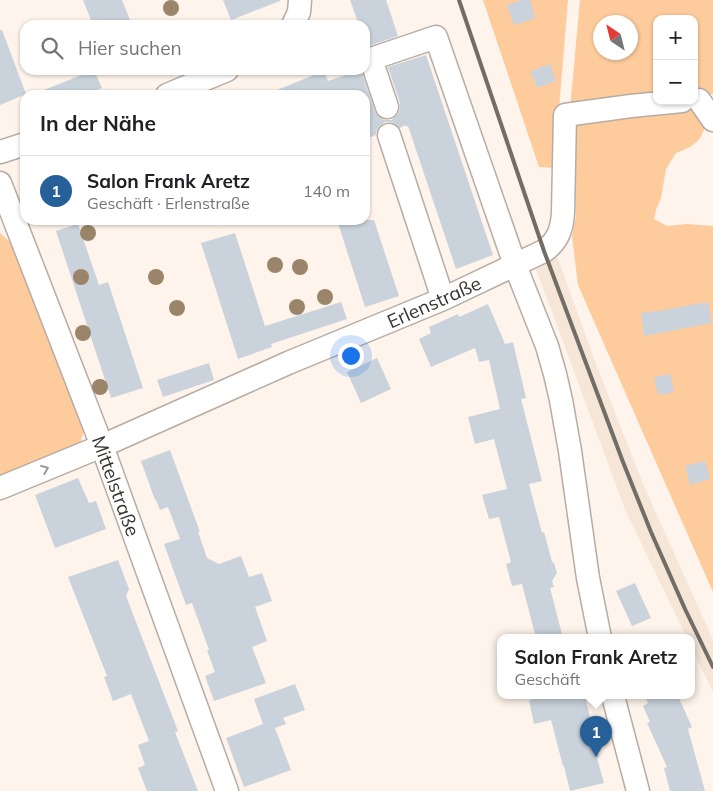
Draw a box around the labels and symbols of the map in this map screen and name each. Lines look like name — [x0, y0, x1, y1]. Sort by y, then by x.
north arrow — [593, 15, 638, 60]
street label: Erlenstraße — [383, 271, 485, 333]
your location — [338, 343, 364, 369]
street label: Mittelstraße — [87, 432, 145, 540]
one-way arrow — [40, 465, 49, 476]
pin: 1 — [580, 716, 612, 757]

